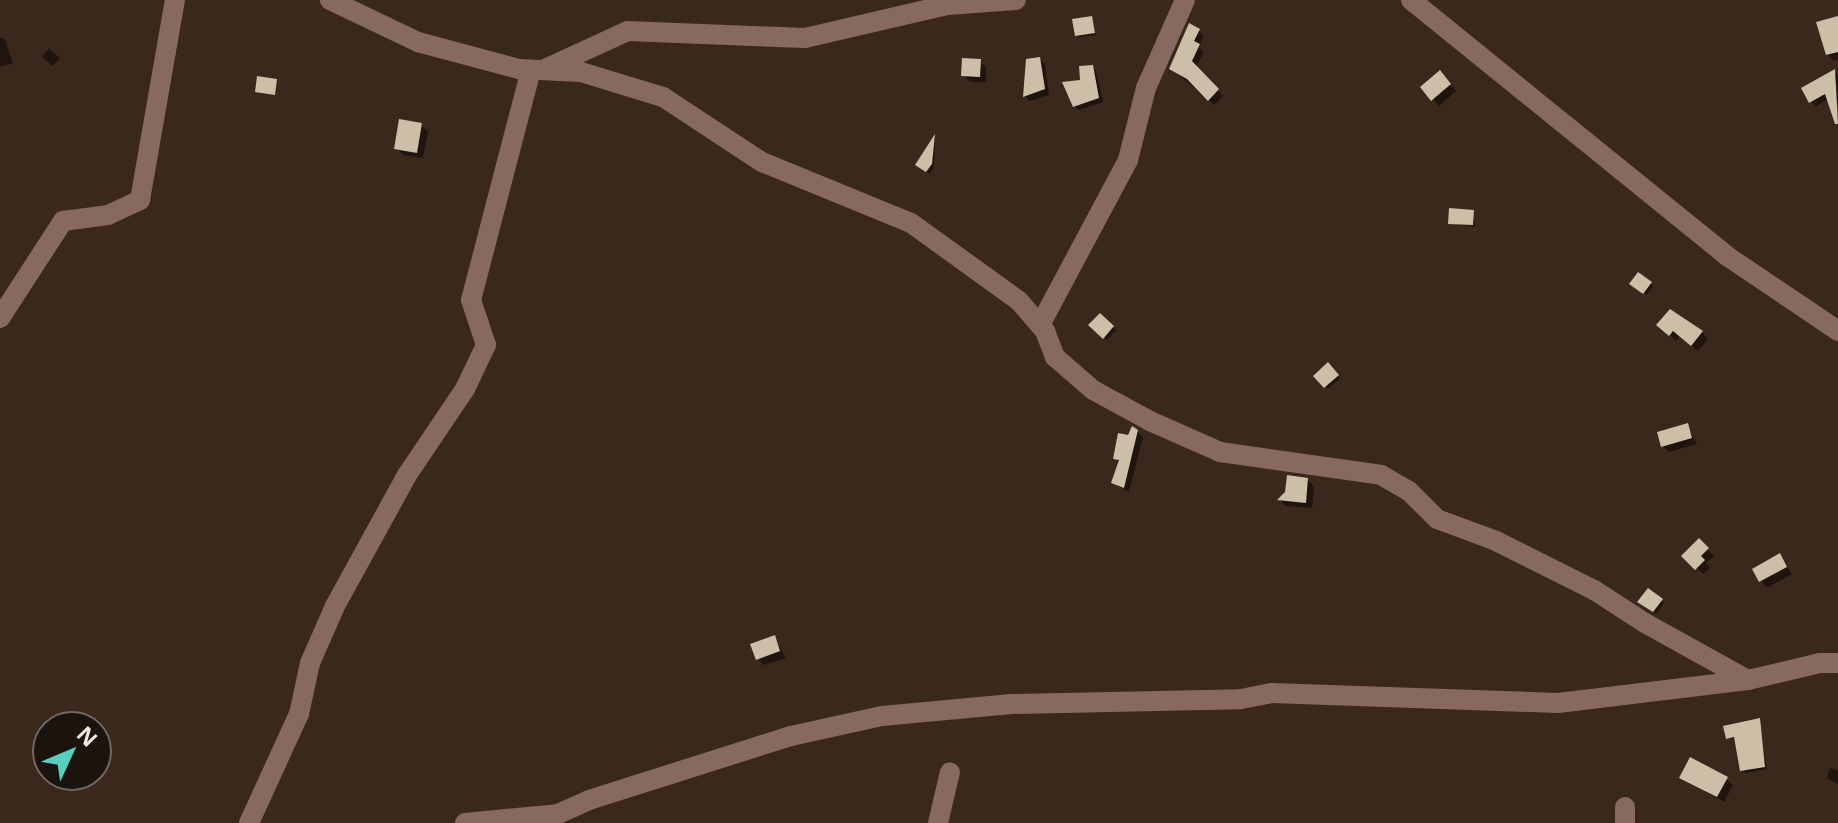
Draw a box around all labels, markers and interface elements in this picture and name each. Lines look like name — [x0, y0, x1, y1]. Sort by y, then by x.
north arrow — [32, 711, 112, 791]
text: N — [71, 719, 105, 753]

